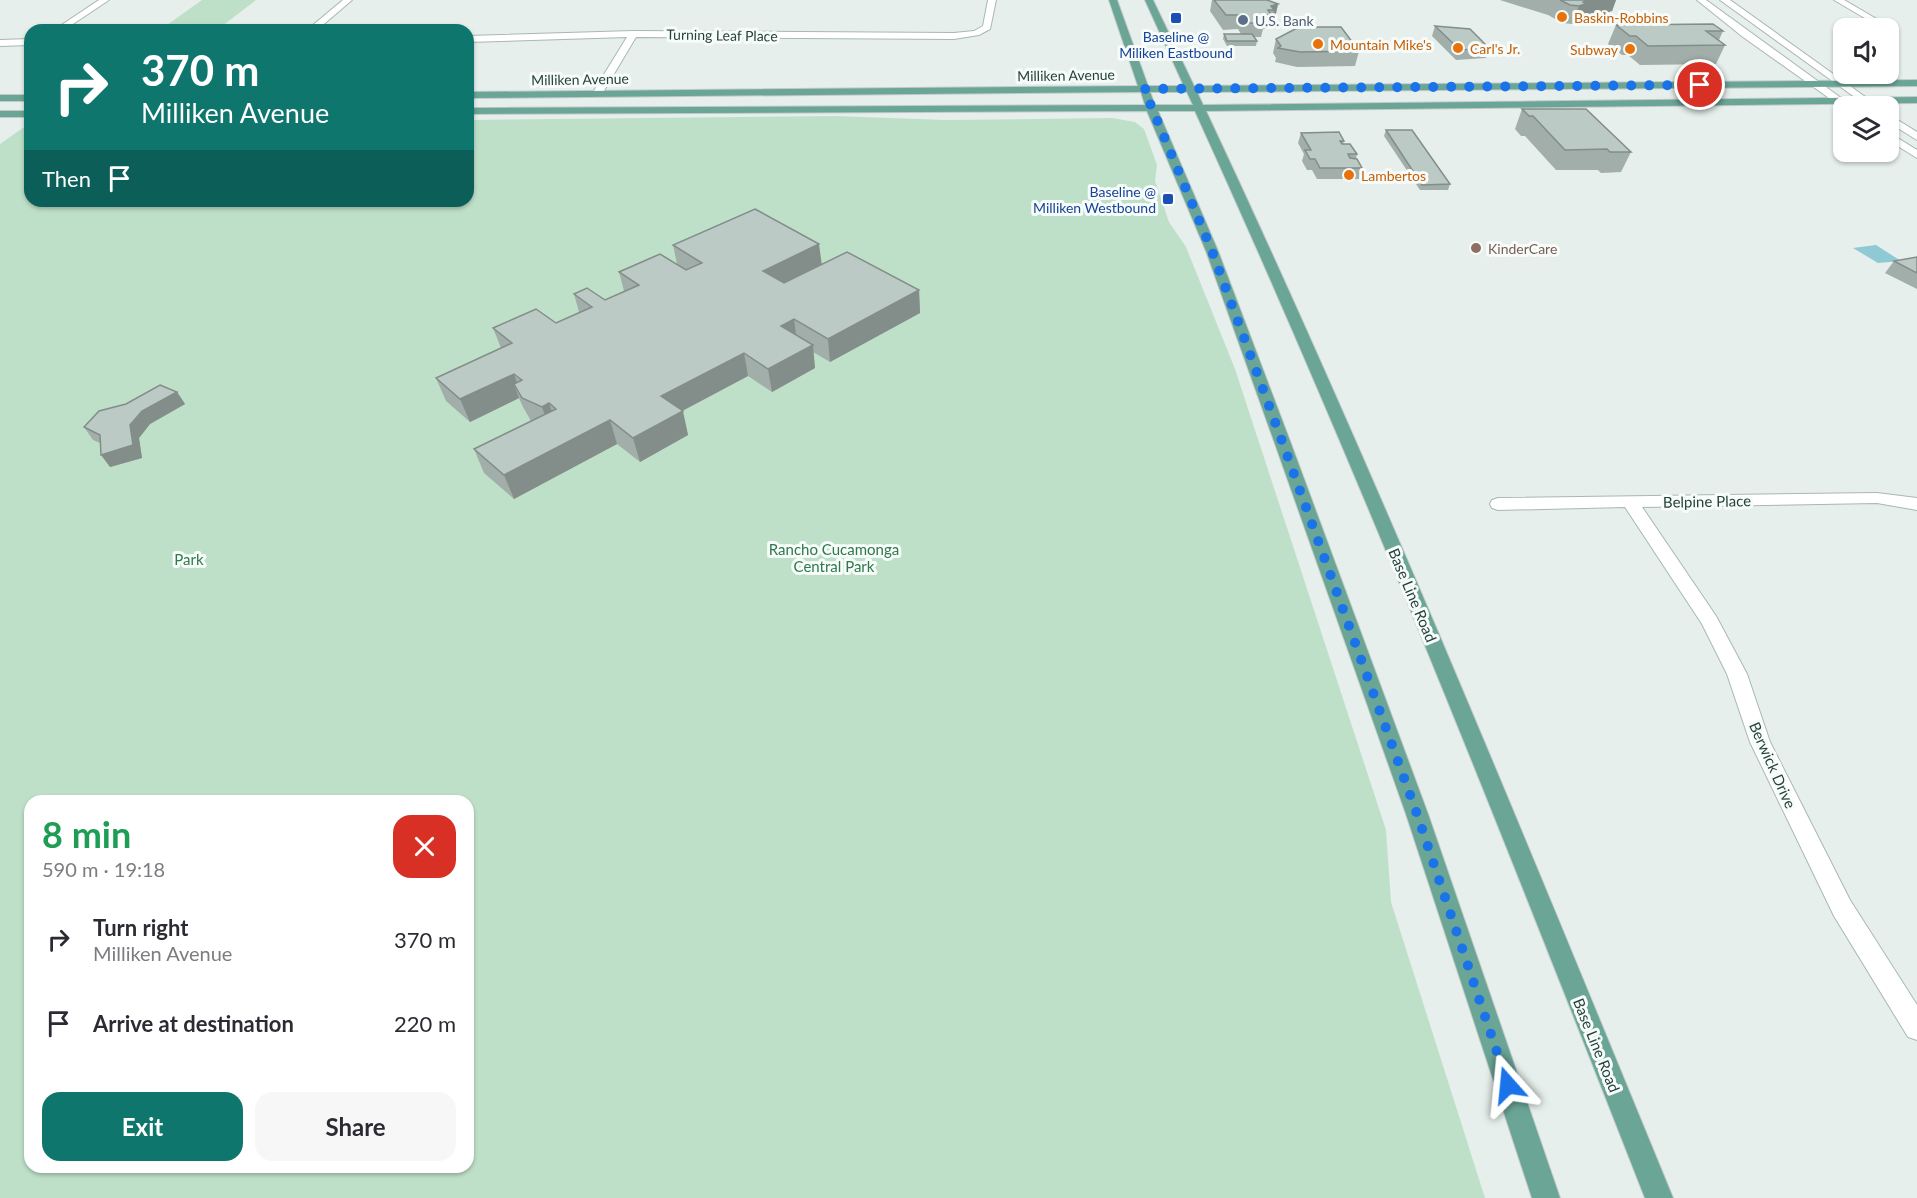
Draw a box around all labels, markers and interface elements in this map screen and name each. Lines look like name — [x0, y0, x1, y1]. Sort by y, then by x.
place label: Baskin-Robbins — [1574, 9, 1669, 26]
marker: Baskin-Robbins — [1555, 10, 1569, 24]
marker: Baseline @ Miliken Eastbound — [1169, 11, 1183, 25]
place label: U.S. Bank — [1255, 12, 1315, 29]
marker: U.S. Bank — [1236, 13, 1250, 27]
map controls — [1833, 18, 1899, 162]
button: sound — [1833, 18, 1899, 84]
street label: Turning Leaf Place — [666, 26, 778, 44]
place label: Baseline @ Miliken Eastbound — [1119, 28, 1233, 61]
place label: Mountain Mike's — [1330, 36, 1432, 53]
marker: Mountain Mike's — [1311, 37, 1325, 51]
place label: Carl's Jr. — [1470, 40, 1520, 57]
marker: Carl's Jr. — [1451, 41, 1465, 55]
place label: Subway — [1570, 41, 1619, 58]
marker: Subway — [1623, 42, 1637, 56]
text: 370 m — [141, 45, 259, 95]
icon: right — [42, 48, 120, 126]
pin — [1674, 59, 1725, 110]
street label: Milliken Avenue — [1017, 66, 1115, 84]
icon: arrive — [1683, 68, 1716, 101]
street label: Milliken Avenue — [531, 70, 629, 88]
text: Milliken Avenue — [141, 96, 329, 129]
button: layers — [1833, 96, 1899, 162]
icon: arrive — [103, 162, 136, 195]
text: Then — [42, 165, 91, 192]
place label: Lambertos — [1361, 167, 1426, 184]
marker: Lambertos — [1342, 168, 1356, 182]
place label: Baseline @ Milliken Westbound — [1033, 183, 1156, 216]
marker: Baseline @ Milliken Westbound — [1161, 192, 1175, 206]
place label: KinderCare — [1488, 240, 1557, 257]
marker: KinderCare — [1469, 241, 1483, 255]
street label: Belpine Place — [1663, 491, 1751, 511]
park label: Rancho Cucamonga Central Park — [769, 540, 899, 575]
street label: Base Line Road — [1385, 545, 1441, 645]
park label: Park — [174, 550, 204, 568]
street label: Berwick Drive — [1746, 719, 1800, 811]
text: 8 min — [42, 812, 131, 856]
button: close — [393, 815, 456, 878]
text: 590 m · 19:18 — [42, 857, 165, 881]
text: Turn right — [93, 914, 188, 941]
icon: right — [42, 923, 75, 956]
text: 370 m — [394, 926, 456, 953]
text: Milliken Avenue — [93, 941, 232, 965]
street label: Base Line Road — [1570, 995, 1624, 1095]
icon: arrive — [42, 1007, 75, 1040]
text: Arrive at destination — [93, 1010, 294, 1037]
text: 220 m — [394, 1010, 456, 1037]
position arrow — [1476, 1053, 1540, 1117]
button: Exit — [42, 1092, 243, 1161]
button: Share — [255, 1092, 456, 1161]

